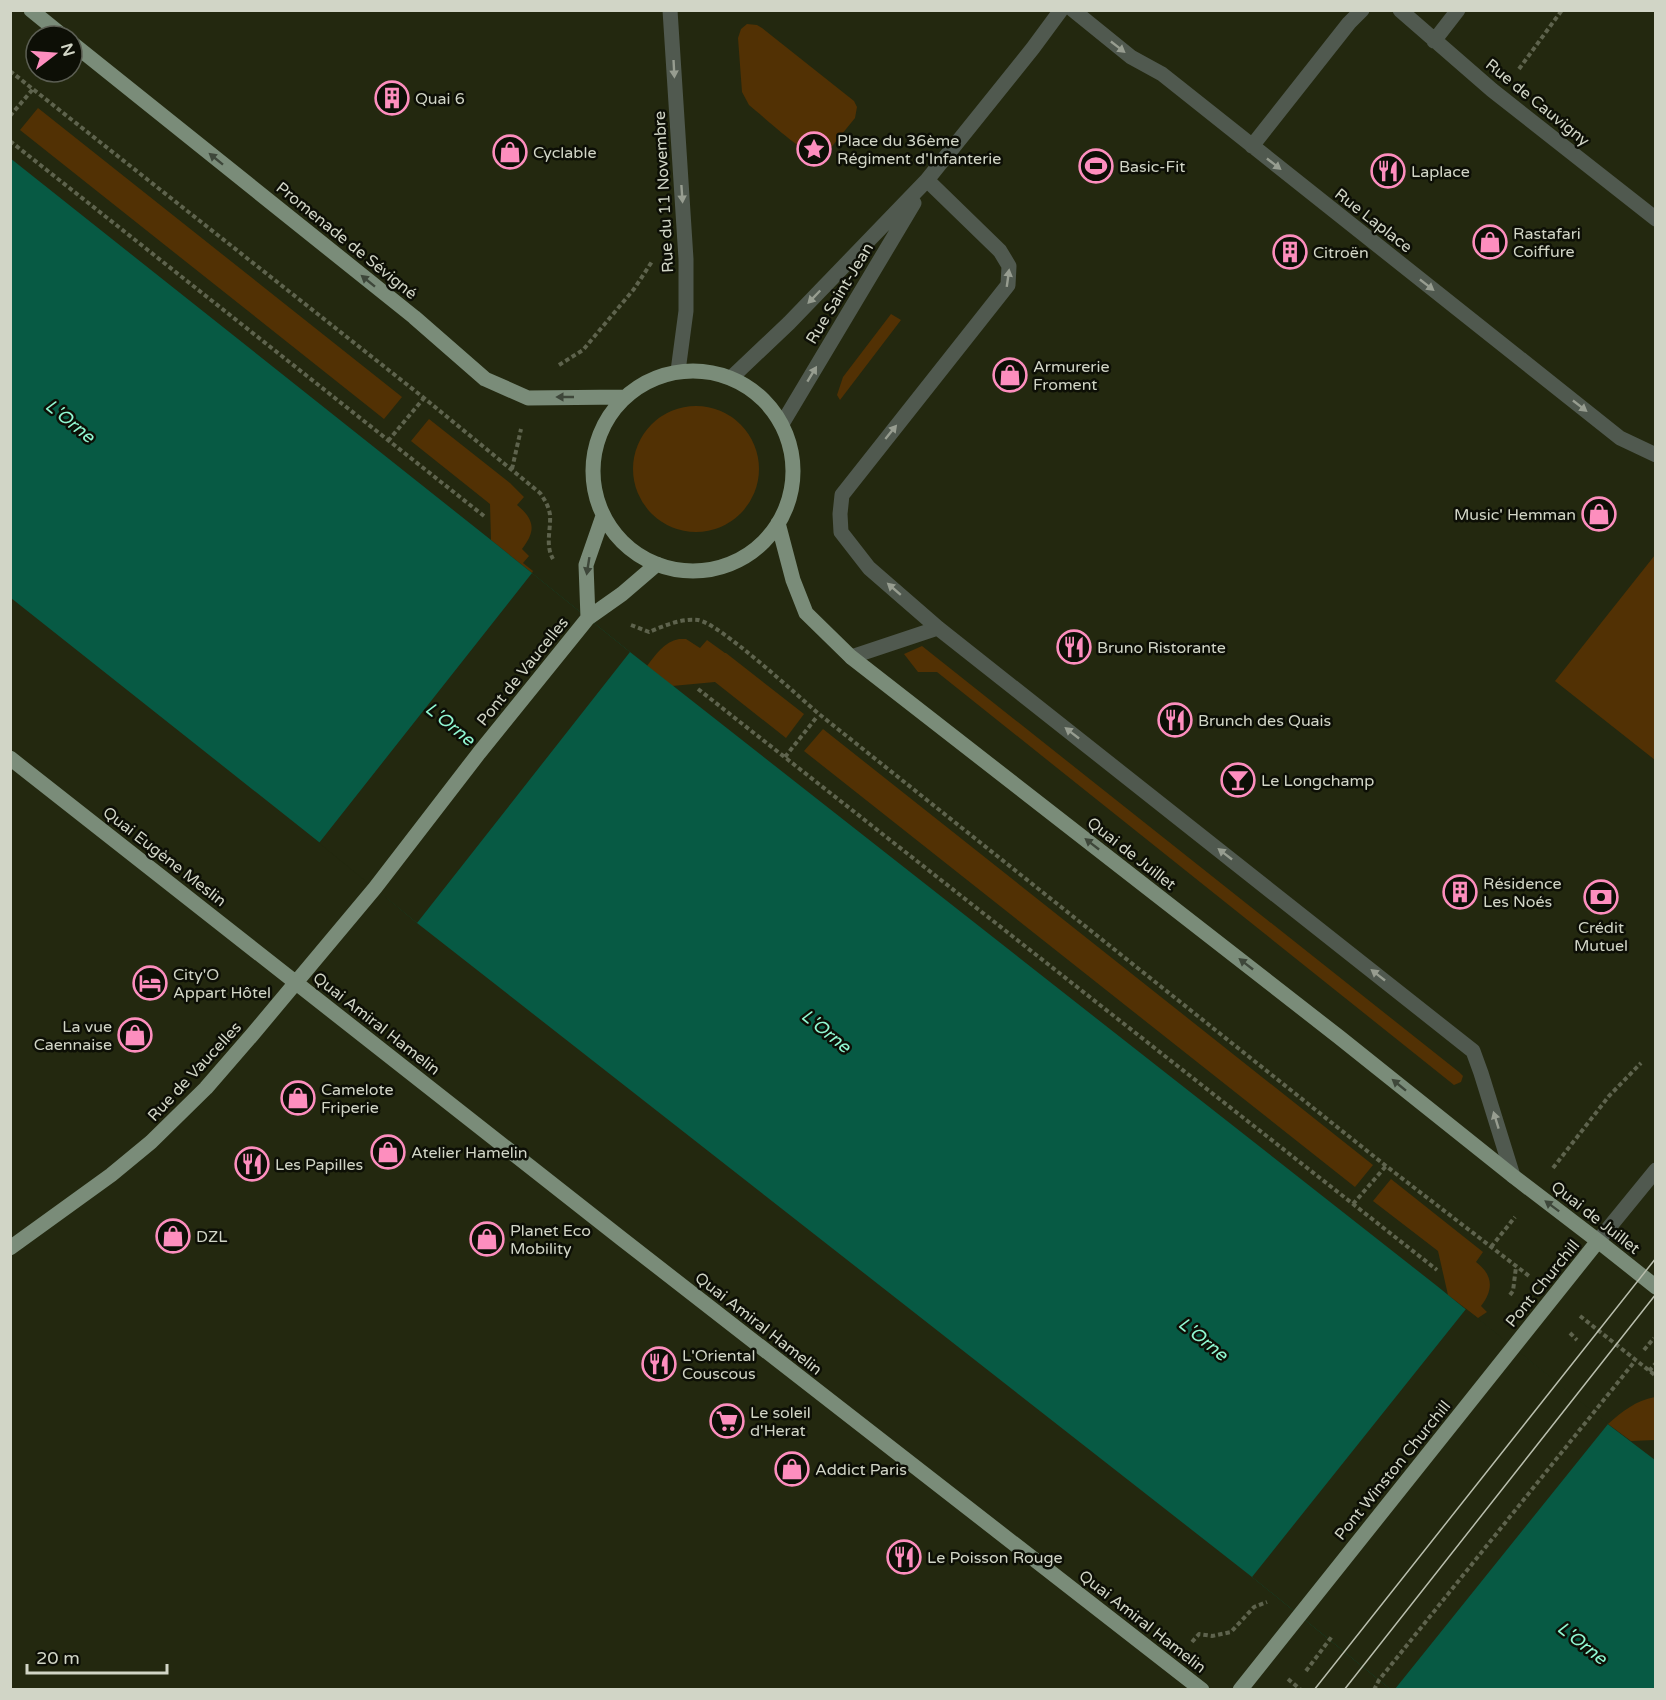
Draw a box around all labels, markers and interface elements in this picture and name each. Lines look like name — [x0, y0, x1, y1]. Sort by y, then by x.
north arrow — [24, 24, 84, 84]
text: N — [56, 41, 79, 59]
one-way arrow — [1111, 41, 1126, 53]
street label: Rue de Cauvigny — [1481, 55, 1594, 151]
one-way arrow — [669, 59, 679, 78]
building icon: Quai 6 — [374, 80, 410, 116]
place label: Quai 6 — [415, 89, 465, 109]
street label: Rue du 11 Novembre — [650, 111, 678, 273]
place icon: Place du 36ème Régiment d'Infanterie — [796, 131, 832, 167]
place label: Place du 36ème Régiment d'Infanterie — [837, 131, 1001, 169]
shop icon: Cyclable — [492, 134, 528, 170]
place label: Cyclable — [533, 143, 596, 163]
sports icon: Basic-Fit — [1078, 148, 1114, 184]
one-way arrow — [208, 152, 224, 165]
restaurant icon: Laplace — [1370, 153, 1406, 189]
place label: Basic-Fit — [1119, 157, 1185, 177]
one-way arrow — [1266, 157, 1281, 170]
place label: Laplace — [1411, 162, 1470, 182]
street label: Promenade de Sévigné — [272, 178, 421, 304]
street label: Rue Laplace — [1331, 184, 1416, 257]
one-way arrow — [677, 185, 686, 204]
shop icon: Rastafari Coiffure — [1472, 224, 1508, 260]
place label: Rastafari Coiffure — [1513, 224, 1581, 262]
building icon: Citroën — [1272, 234, 1308, 270]
street label: Rue Saint-Jean — [802, 239, 878, 348]
place label: Citroën — [1313, 243, 1369, 263]
one-way arrow — [1003, 268, 1012, 287]
one-way arrow — [360, 274, 376, 287]
one-way arrow — [1419, 279, 1435, 292]
one-way arrow — [807, 290, 821, 304]
shop icon: Armurerie Froment — [992, 357, 1028, 393]
place label: Armurerie Froment — [1033, 357, 1109, 395]
one-way arrow — [807, 366, 818, 382]
one-way arrow — [556, 393, 575, 402]
water label: L'Orne — [41, 395, 100, 448]
one-way arrow — [1572, 400, 1587, 412]
one-way arrow — [885, 424, 898, 440]
shop icon: Music' Hemman — [1581, 496, 1617, 532]
place label: Music' Hemman — [1454, 505, 1576, 525]
one-way arrow — [583, 557, 592, 576]
one-way arrow — [887, 583, 902, 596]
street label: Pont de Vaucelles — [473, 613, 573, 730]
restaurant icon: Bruno Ristorante — [1056, 629, 1092, 665]
place label: Bruno Ristorante — [1097, 638, 1226, 658]
water label: L'Orne — [421, 698, 480, 751]
restaurant icon: Brunch des Quais — [1157, 702, 1193, 738]
place label: Brunch des Quais — [1198, 711, 1331, 731]
one-way arrow — [1064, 728, 1079, 740]
bar icon: Le Longchamp — [1220, 762, 1256, 798]
place label: Le Longchamp — [1261, 771, 1374, 791]
street label: Quai Eugène Meslin — [99, 802, 230, 911]
street label: Quai de Juillet — [1083, 813, 1180, 895]
one-way arrow — [1084, 838, 1100, 851]
one-way arrow — [1217, 849, 1232, 861]
building icon: Résidence Les Noés — [1442, 874, 1478, 910]
place label: Résidence Les Noés — [1483, 874, 1562, 912]
bank icon: Crédit Mutuel — [1583, 879, 1619, 915]
place label: Crédit Mutuel — [1574, 918, 1628, 956]
one-way arrow — [1238, 959, 1253, 971]
hotel icon: City'O Appart Hôtel — [132, 965, 168, 1001]
place label: City'O Appart Hôtel — [173, 965, 271, 1003]
street label: Quai Amiral Hamelin — [309, 968, 444, 1080]
one-way arrow — [1370, 970, 1385, 982]
water label: L'Orne — [797, 1005, 856, 1058]
place label: La vue Caennaise — [34, 1017, 112, 1055]
shop icon: La vue Caennaise — [117, 1017, 153, 1053]
street label: Rue de Vaucelles — [143, 1018, 246, 1126]
one-way arrow — [1391, 1078, 1407, 1091]
shop icon: Camelote Friperie — [280, 1080, 316, 1116]
place label: Camelote Friperie — [321, 1080, 394, 1118]
one-way arrow — [1491, 1111, 1500, 1129]
shop icon: Atelier Hamelin — [370, 1134, 406, 1170]
place label: Atelier Hamelin — [411, 1143, 527, 1163]
restaurant icon: Les Papilles — [234, 1146, 270, 1182]
place label: Les Papilles — [275, 1155, 363, 1175]
street label: Quai de Juillet — [1547, 1177, 1644, 1259]
one-way arrow — [1544, 1199, 1560, 1212]
shop icon: DZL — [155, 1218, 191, 1254]
shop icon: Planet Eco Mobility — [469, 1221, 505, 1257]
place label: Planet Eco Mobility — [510, 1221, 591, 1259]
place label: DZL — [196, 1227, 227, 1247]
street label: Pont Churchill — [1501, 1236, 1584, 1331]
street label: Quai Amiral Hamelin — [691, 1268, 826, 1380]
water label: L'Orne — [1174, 1313, 1233, 1366]
restaurant icon: L'Oriental Couscous — [641, 1346, 677, 1382]
place label: L'Oriental Couscous — [682, 1346, 756, 1384]
street label: Pont Winston Churchill — [1330, 1397, 1455, 1544]
supermarket icon: Le soleil d'Herat — [709, 1403, 745, 1439]
place label: Le soleil d'Herat — [750, 1403, 811, 1441]
shop icon: Addict Paris — [774, 1451, 810, 1487]
place label: Addict Paris — [815, 1460, 907, 1480]
restaurant icon: Le Poisson Rouge — [886, 1539, 922, 1575]
place label: Le Poisson Rouge — [927, 1548, 1063, 1568]
street label: Quai Amiral Hamelin — [1075, 1566, 1210, 1678]
water label: L'Orne — [1553, 1617, 1612, 1670]
scale bar — [27, 1637, 166, 1675]
text: 20 m — [36, 1647, 80, 1669]

